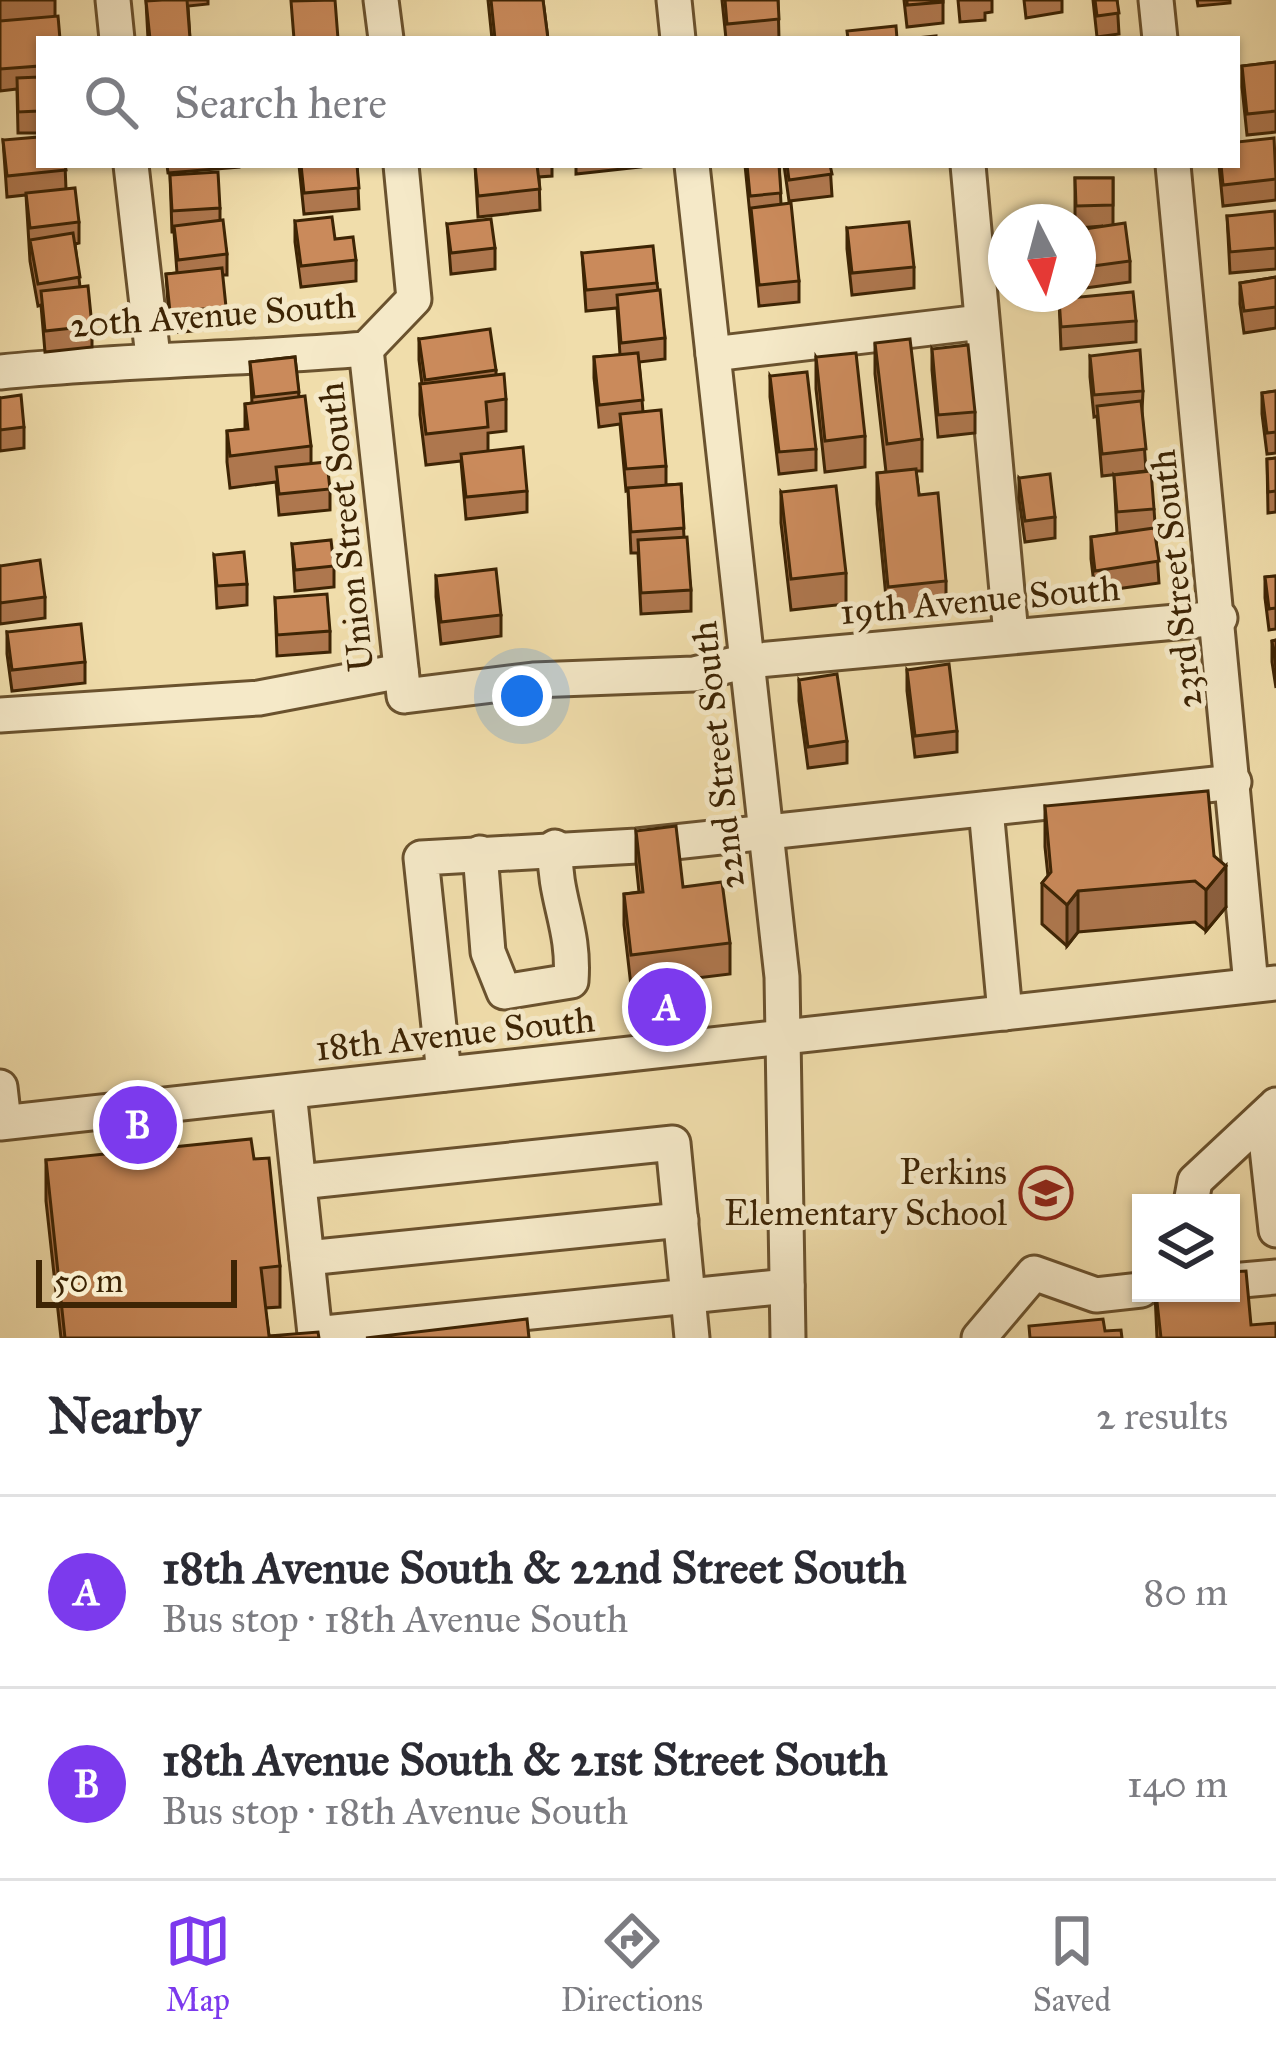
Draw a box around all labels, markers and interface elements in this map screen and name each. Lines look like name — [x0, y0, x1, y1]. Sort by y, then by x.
search box — [36, 36, 1240, 168]
icon: search — [78, 69, 144, 135]
text: Search here — [174, 75, 387, 130]
north arrow — [988, 204, 1096, 312]
street label: 20th Avenue South — [69, 283, 357, 347]
street label: Union Street South — [309, 380, 383, 674]
street label: 23rd Street South — [1141, 448, 1211, 710]
street label: 19th Avenue South — [838, 566, 1122, 634]
street label: 22nd Street South — [682, 619, 754, 891]
your location — [492, 666, 552, 726]
pin: A — [628, 962, 706, 1052]
street label: 18th Avenue South — [313, 997, 597, 1071]
pin: B — [99, 1080, 177, 1170]
place label: Perkins Elementary School — [724, 1150, 1007, 1235]
school or university icon: Perkins Elementary School — [1018, 1165, 1074, 1221]
map controls — [1132, 1194, 1240, 1302]
button: layers — [1132, 1194, 1240, 1302]
scale bar — [36, 1254, 237, 1307]
text: 50 m — [54, 1261, 123, 1301]
text: Nearby — [48, 1385, 200, 1447]
text: 2 results — [1096, 1392, 1228, 1440]
text: 18th Avenue South & 22nd Street South — [162, 1540, 907, 1595]
text: A — [74, 1568, 100, 1616]
text: 80 m — [1143, 1568, 1228, 1616]
text: Bus stop · 18th Avenue South — [162, 1595, 628, 1643]
text: 18th Avenue South & 21st Street South — [162, 1732, 888, 1787]
text: B — [74, 1760, 100, 1808]
text: 140 m — [1127, 1760, 1228, 1808]
text: Bus stop · 18th Avenue South — [162, 1787, 628, 1835]
tab: Map — [165, 1908, 231, 2020]
tab: Directions — [561, 1908, 703, 2020]
tab: Saved — [1033, 1908, 1111, 2020]

